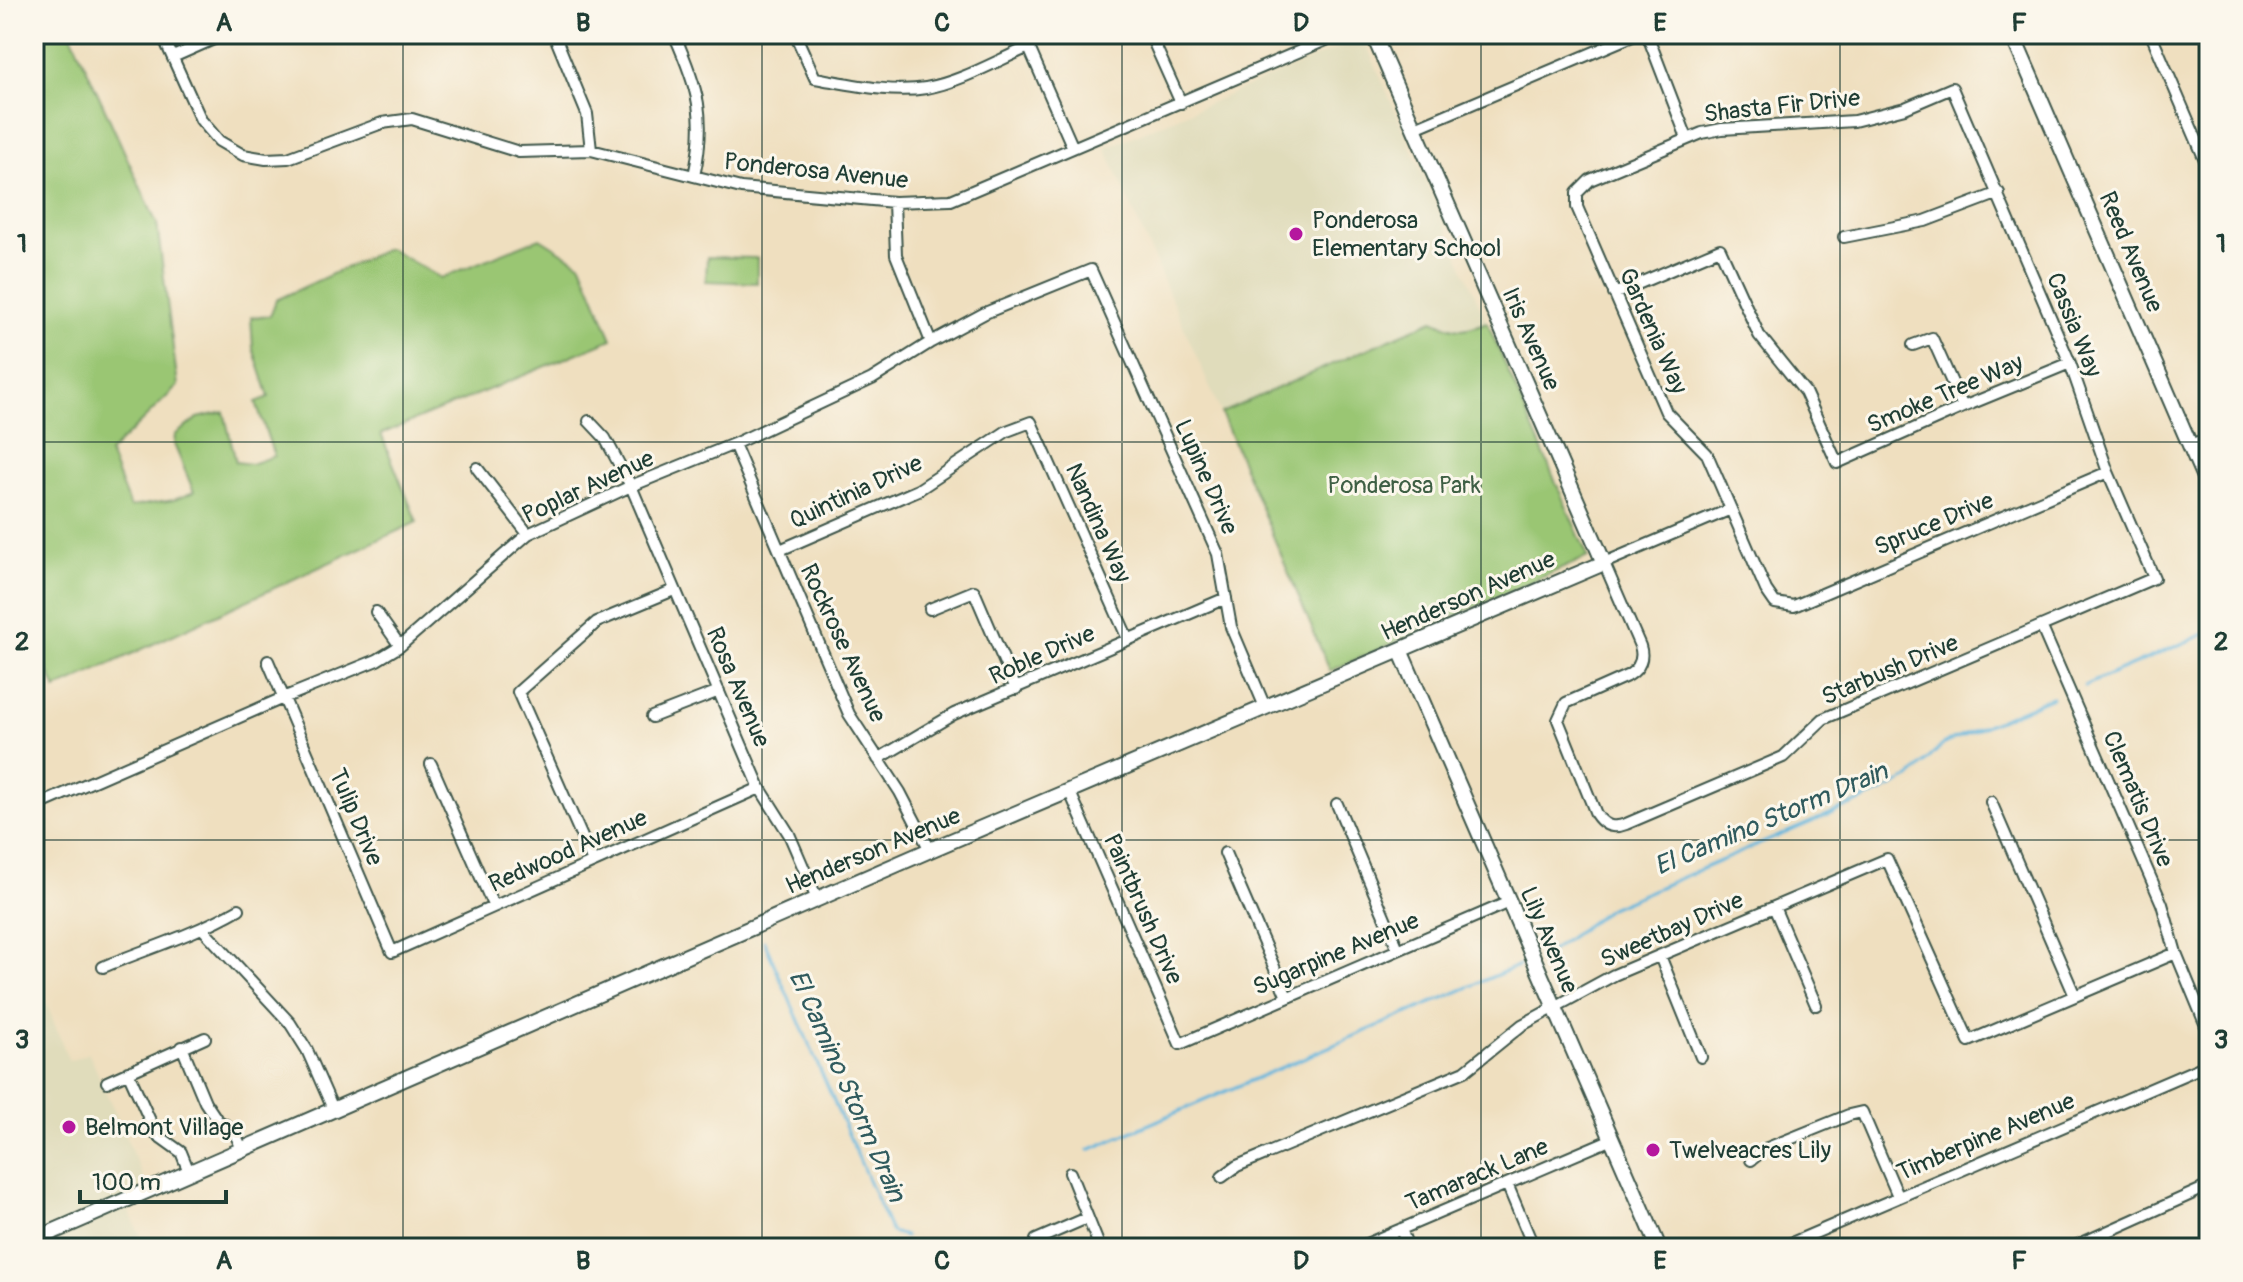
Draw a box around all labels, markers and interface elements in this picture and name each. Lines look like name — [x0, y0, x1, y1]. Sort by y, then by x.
text: A — [216, 7, 233, 39]
text: B — [576, 7, 590, 39]
text: C — [934, 7, 950, 39]
text: D — [1293, 7, 1309, 39]
text: E — [1653, 7, 1667, 39]
text: F — [2011, 7, 2027, 39]
street label: Shasta Fir Drive — [1702, 83, 1862, 129]
street label: Ponderosa Avenue — [722, 147, 910, 195]
street label: Reed Avenue — [2093, 187, 2169, 317]
place label: Ponderosa Elementary School — [1312, 206, 1502, 263]
marker: Ponderosa Elementary School — [1287, 225, 1305, 243]
text: 1 — [17, 228, 27, 260]
text: 1 — [2216, 228, 2226, 260]
street label: Gardenia Way — [1612, 264, 1694, 398]
street label: Cassia Way — [2040, 269, 2108, 381]
street label: Iris Avenue — [1496, 283, 1567, 395]
street label: Smoke Tree Way — [1863, 348, 2027, 440]
street label: Lupine Drive — [1168, 415, 1244, 539]
street label: Poplar Avenue — [517, 444, 659, 530]
street label: Quintinia Drive — [785, 449, 927, 535]
street label: Nandina Way — [1059, 459, 1137, 587]
park label: Ponderosa Park — [1327, 471, 1481, 500]
street label: Spruce Drive — [1870, 486, 1998, 562]
street label: Henderson Avenue — [1376, 545, 1560, 647]
street label: Rockrose Avenue — [794, 559, 892, 727]
street label: Roble Drive — [985, 619, 1099, 691]
street label: Rosa Avenue — [700, 623, 776, 752]
text: 2 — [15, 626, 29, 658]
text: 2 — [2214, 626, 2228, 658]
street label: Starbush Drive — [1817, 628, 1963, 712]
street label: Clematis Drive — [2096, 727, 2180, 872]
water label: El Camino Storm Drain — [1650, 755, 1894, 883]
street label: Tulip Drive — [323, 764, 389, 870]
street label: Henderson Avenue — [781, 801, 965, 901]
street label: Redwood Avenue — [484, 803, 652, 899]
street label: Paintbrush Drive — [1097, 829, 1189, 989]
street label: Lily Avenue — [1514, 882, 1584, 998]
street label: Sweetbay Drive — [1596, 886, 1748, 974]
street label: Sugarpine Avenue — [1249, 906, 1424, 1002]
water label: El Camino Storm Drain — [782, 965, 913, 1208]
text: 3 — [15, 1024, 29, 1056]
text: 3 — [2214, 1024, 2228, 1056]
street label: Timberpine Avenue — [1893, 1086, 2079, 1188]
place label: Belmont Village — [85, 1113, 244, 1142]
marker: Belmont Village — [60, 1118, 78, 1136]
street label: Tamarack Lane — [1401, 1132, 1553, 1218]
place label: Twelveacres Lily — [1669, 1136, 1831, 1165]
marker: Twelveacres Lily — [1644, 1141, 1662, 1159]
scale bar — [80, 1154, 226, 1204]
text: 100 m — [92, 1168, 161, 1197]
text: A — [216, 1245, 233, 1277]
text: B — [576, 1245, 590, 1277]
text: C — [934, 1245, 950, 1277]
text: D — [1293, 1245, 1309, 1277]
text: E — [1653, 1245, 1667, 1277]
text: F — [2011, 1245, 2027, 1277]

